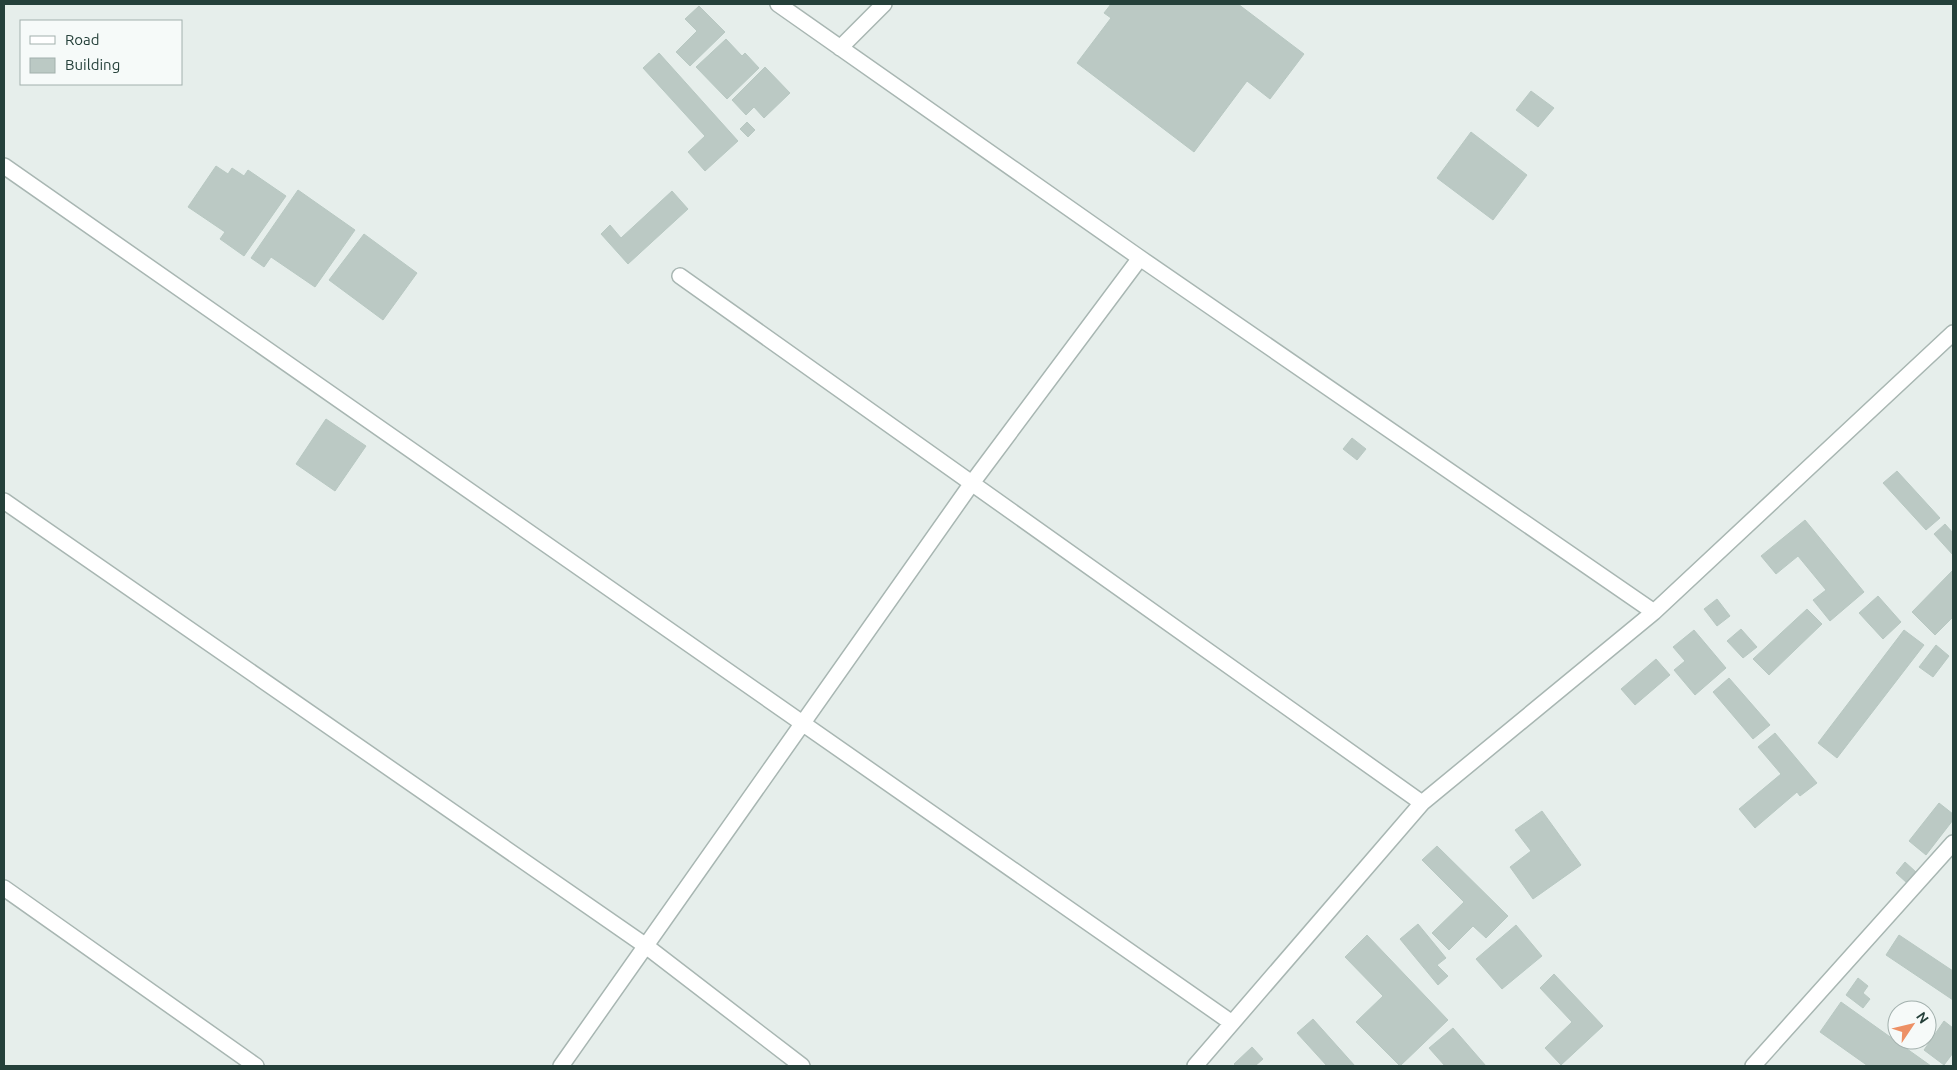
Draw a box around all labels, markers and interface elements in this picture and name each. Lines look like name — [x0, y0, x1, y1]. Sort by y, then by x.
legend — [20, 20, 182, 85]
text: Road — [65, 31, 100, 48]
text: Building — [65, 56, 120, 73]
north arrow — [1887, 1000, 1937, 1050]
text: N — [1913, 1009, 1932, 1026]

